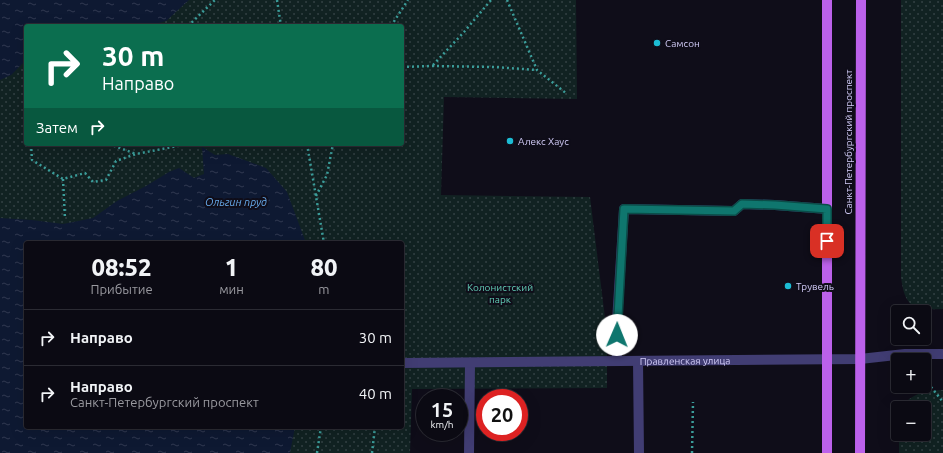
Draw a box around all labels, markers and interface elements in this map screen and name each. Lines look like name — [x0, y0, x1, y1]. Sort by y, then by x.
marker: Самсон — [652, 38, 662, 48]
place label: Самсон — [665, 38, 700, 49]
icon: right — [36, 40, 88, 92]
text: 30 m — [102, 40, 164, 71]
street label: Санкт-Петербургский проспект — [843, 69, 854, 215]
text: Направо — [102, 73, 174, 93]
icon: right — [86, 116, 108, 138]
text: Затем — [36, 119, 78, 136]
marker: Алекс Хаус — [505, 136, 515, 146]
place label: Алекс Хаус — [518, 136, 569, 147]
water label: Ольгин пруд — [205, 196, 267, 208]
pin — [810, 224, 844, 258]
icon: arrive — [816, 230, 838, 252]
text: 08:52 — [92, 254, 152, 281]
text: 1 — [225, 254, 238, 281]
text: 80 — [310, 254, 337, 281]
marker: Трувель — [783, 281, 793, 291]
place label: Трувель — [796, 281, 834, 292]
text: Прибытие — [90, 282, 153, 296]
text: мин — [219, 282, 244, 296]
text: m — [318, 282, 330, 296]
park label: Колонистский парк — [467, 282, 533, 305]
map controls — [891, 305, 931, 441]
button: search — [891, 305, 931, 345]
position arrow — [596, 314, 638, 356]
icon: right — [36, 327, 58, 349]
text: Направо — [70, 329, 133, 346]
text: 30 m — [359, 329, 392, 346]
button: + — [891, 353, 931, 393]
street label: Правленская улица — [640, 355, 730, 367]
text: Направо — [70, 378, 133, 395]
icon: right — [36, 383, 58, 405]
text: 40 m — [359, 385, 392, 402]
speed limit sign: 20 — [476, 389, 528, 441]
text: Санкт-Петербургский проспект — [70, 395, 259, 409]
text: 15 — [431, 398, 453, 421]
button: − — [891, 401, 931, 441]
text: km/h — [430, 419, 454, 430]

